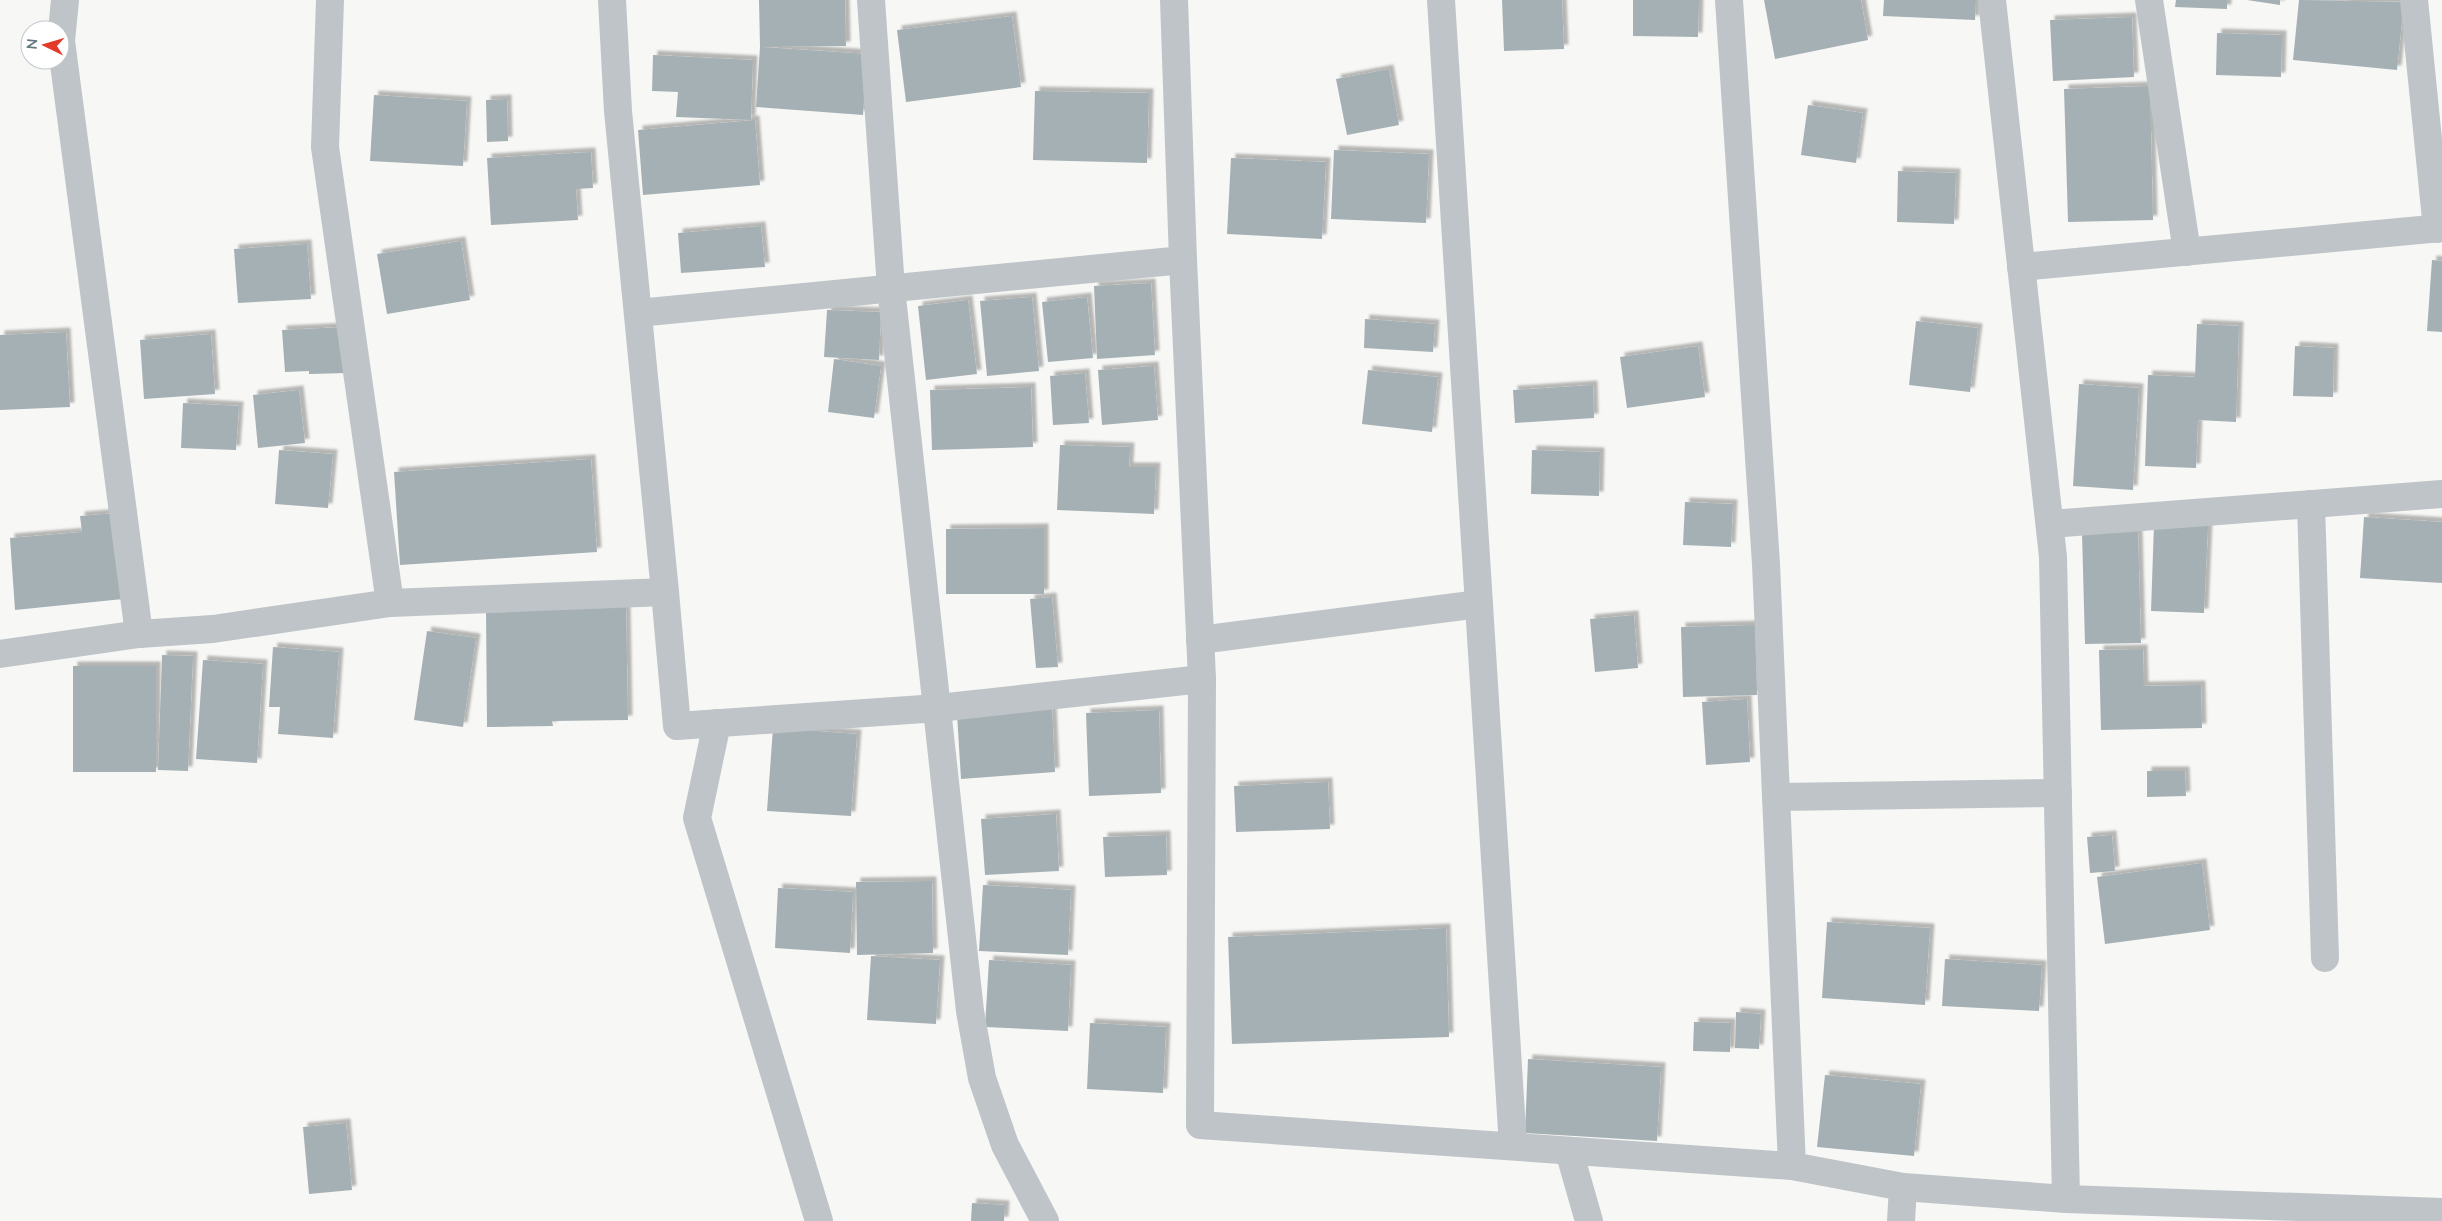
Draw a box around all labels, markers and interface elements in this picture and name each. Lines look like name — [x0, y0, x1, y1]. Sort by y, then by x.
north arrow — [20, 20, 70, 70]
text: N — [23, 38, 40, 50]

